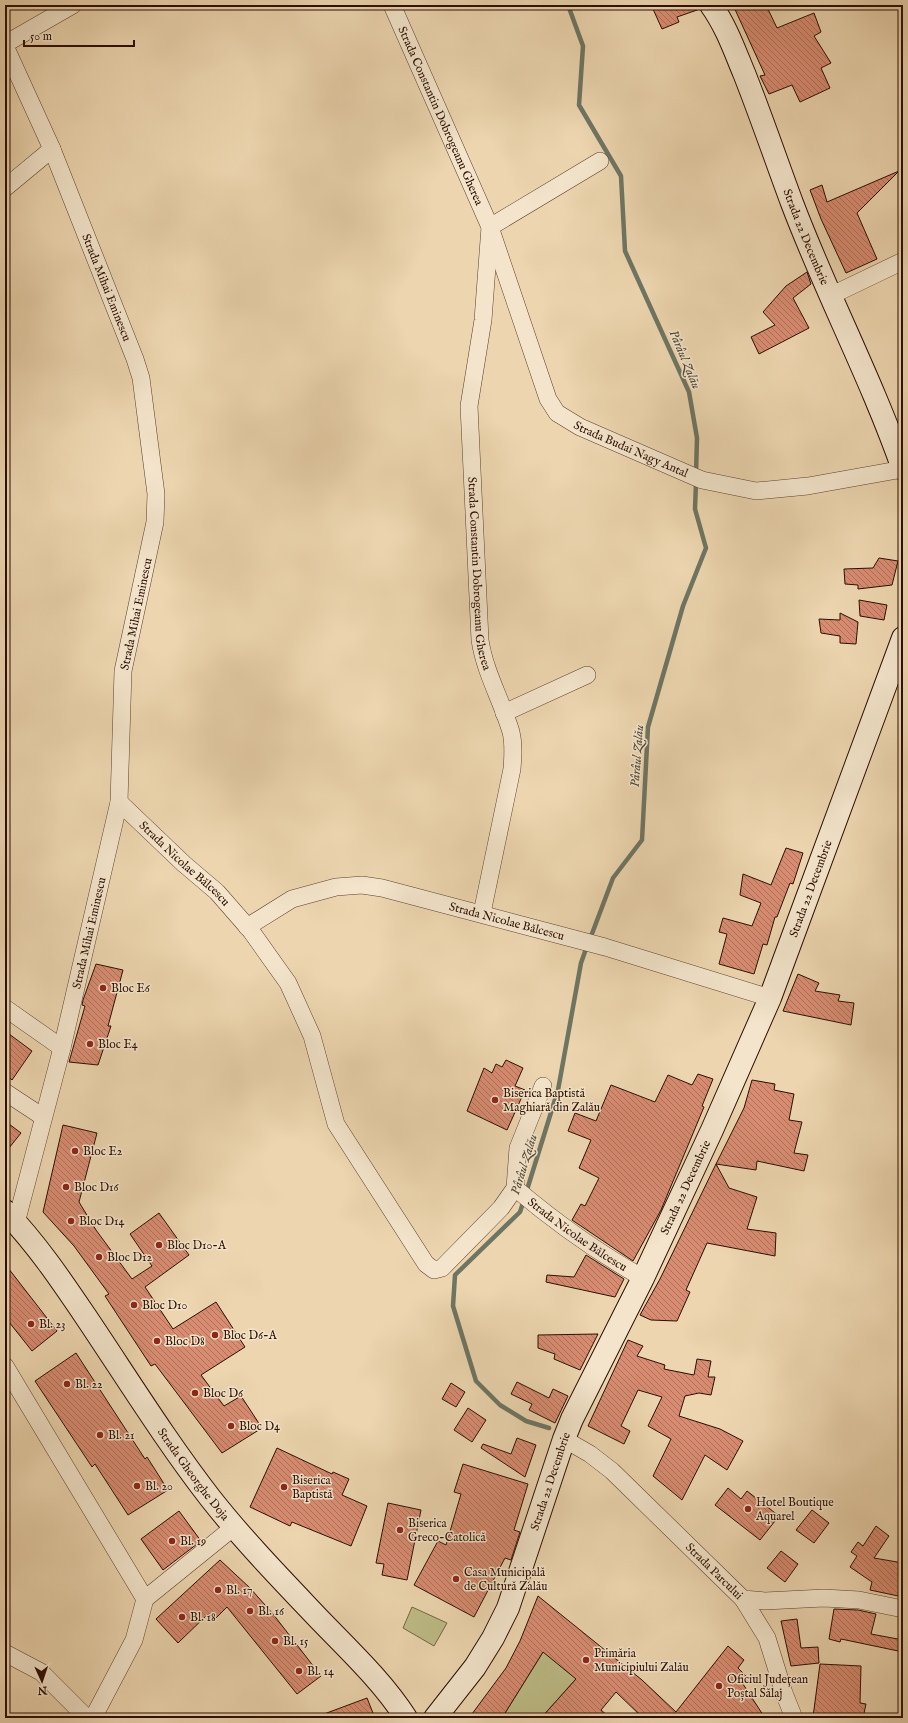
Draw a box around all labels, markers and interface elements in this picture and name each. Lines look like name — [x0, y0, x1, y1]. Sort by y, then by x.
scale bar — [24, 22, 134, 48]
street label: Strada Constantin Dobrogeanu Gherea — [394, 24, 487, 208]
text: 50 m — [30, 29, 52, 44]
street label: Strada 22 Decembrie — [779, 187, 832, 288]
street label: Strada Mihai Eminescu — [78, 232, 134, 343]
water label: Pârâul Zalău — [664, 327, 705, 392]
street label: Strada Budai Nagy Antal — [571, 418, 691, 481]
street label: Strada Constantin Dobrogeanu Gherea — [464, 476, 494, 673]
street label: Strada Mihai Eminescu — [117, 557, 156, 672]
water label: Pârâul Zalău — [627, 724, 649, 788]
street label: Strada Nicolae Bălcescu — [136, 818, 233, 909]
street label: Strada 22 Decembrie — [786, 838, 836, 939]
street label: Strada Mihai Eminescu — [69, 876, 110, 990]
street label: Strada Nicolae Bălcescu — [447, 899, 566, 944]
place label: Bloc E6 — [111, 981, 151, 996]
marker: Bloc E6 — [98, 983, 108, 993]
place label: Bloc E4 — [98, 1037, 138, 1052]
marker: Bloc E4 — [85, 1039, 95, 1049]
place label: Biserica Baptistă Maghiară din Zalău — [503, 1086, 600, 1115]
marker: Biserica Baptistă Maghiară din Zalău — [490, 1095, 500, 1105]
water label: Pârâul Zalău — [507, 1132, 543, 1197]
street label: Strada 22 Decembrie — [657, 1137, 714, 1237]
place label: Bloc E2 — [83, 1144, 123, 1159]
marker: Bloc E2 — [70, 1146, 80, 1156]
place label: Bloc D16 — [74, 1180, 119, 1195]
marker: Bloc D16 — [61, 1182, 71, 1192]
street label: Strada Nicolae Bălcescu — [524, 1195, 630, 1275]
place label: Bloc D14 — [79, 1214, 124, 1229]
marker: Bloc D14 — [66, 1216, 76, 1226]
place label: Bloc D10-A — [167, 1238, 227, 1253]
marker: Bloc D10-A — [154, 1240, 164, 1250]
place label: Bloc D12 — [107, 1250, 152, 1265]
marker: Bloc D12 — [94, 1252, 104, 1262]
place label: Bloc D10 — [142, 1298, 187, 1313]
marker: Bloc D10 — [129, 1300, 139, 1310]
place label: Bl. 23 — [39, 1317, 66, 1332]
marker: Bl. 23 — [26, 1319, 36, 1329]
place label: Bloc D6-A — [223, 1328, 278, 1343]
marker: Bloc D6-A — [210, 1330, 220, 1340]
place label: Bloc D8 — [165, 1334, 205, 1349]
marker: Bloc D8 — [152, 1336, 162, 1346]
place label: Bl. 22 — [75, 1377, 103, 1392]
marker: Bl. 22 — [62, 1379, 72, 1389]
place label: Bloc D6 — [203, 1386, 244, 1401]
marker: Bloc D6 — [190, 1388, 200, 1398]
place label: Bloc D4 — [239, 1419, 280, 1434]
marker: Bloc D4 — [226, 1421, 236, 1431]
street label: Strada Gheorghe Doja — [154, 1425, 233, 1524]
place label: Bl. 21 — [108, 1428, 135, 1443]
marker: Bl. 21 — [95, 1430, 105, 1440]
street label: Strada 22 Decembrie — [527, 1430, 574, 1532]
place label: Biserica Baptistă — [292, 1473, 333, 1503]
place label: Bl. 20 — [145, 1479, 173, 1494]
marker: Bl. 20 — [132, 1481, 142, 1491]
marker: Biserica Baptistă — [279, 1482, 289, 1492]
place label: Hotel Boutique Aquarel — [755, 1495, 834, 1525]
marker: Hotel Boutique Aquarel — [743, 1504, 753, 1514]
place label: Biserica Greco-Catolică — [408, 1516, 487, 1545]
marker: Biserica Greco-Catolică — [395, 1525, 405, 1535]
place label: Bl. 19 — [180, 1534, 206, 1549]
marker: Bl. 19 — [167, 1536, 177, 1546]
street label: Strada Parcului — [682, 1540, 746, 1603]
place label: Casa Municipală de Cultură Zalău — [464, 1565, 547, 1594]
marker: Casa Municipală de Cultură Zalău — [451, 1574, 461, 1584]
place label: Bl. 17 — [226, 1583, 253, 1598]
marker: Bl. 17 — [213, 1585, 223, 1595]
place label: Bl. 16 — [258, 1604, 285, 1619]
marker: Bl. 16 — [245, 1606, 255, 1616]
place label: Bl. 18 — [190, 1610, 216, 1625]
marker: Bl. 18 — [177, 1612, 187, 1622]
place label: Bl. 15 — [283, 1634, 309, 1649]
marker: Bl. 15 — [270, 1636, 280, 1646]
place label: Primăria Municipiului Zalău — [594, 1646, 689, 1676]
marker: Primăria Municipiului Zalău — [581, 1655, 591, 1665]
north arrow — [22, 1661, 62, 1701]
place label: Bl. 14 — [307, 1664, 334, 1679]
marker: Bl. 14 — [294, 1666, 304, 1676]
place label: Oficiul Județean Poștal Sălaj — [727, 1672, 809, 1701]
marker: Oficiul Județean Poștal Sălaj — [714, 1681, 724, 1691]
text: N — [37, 1683, 49, 1697]

